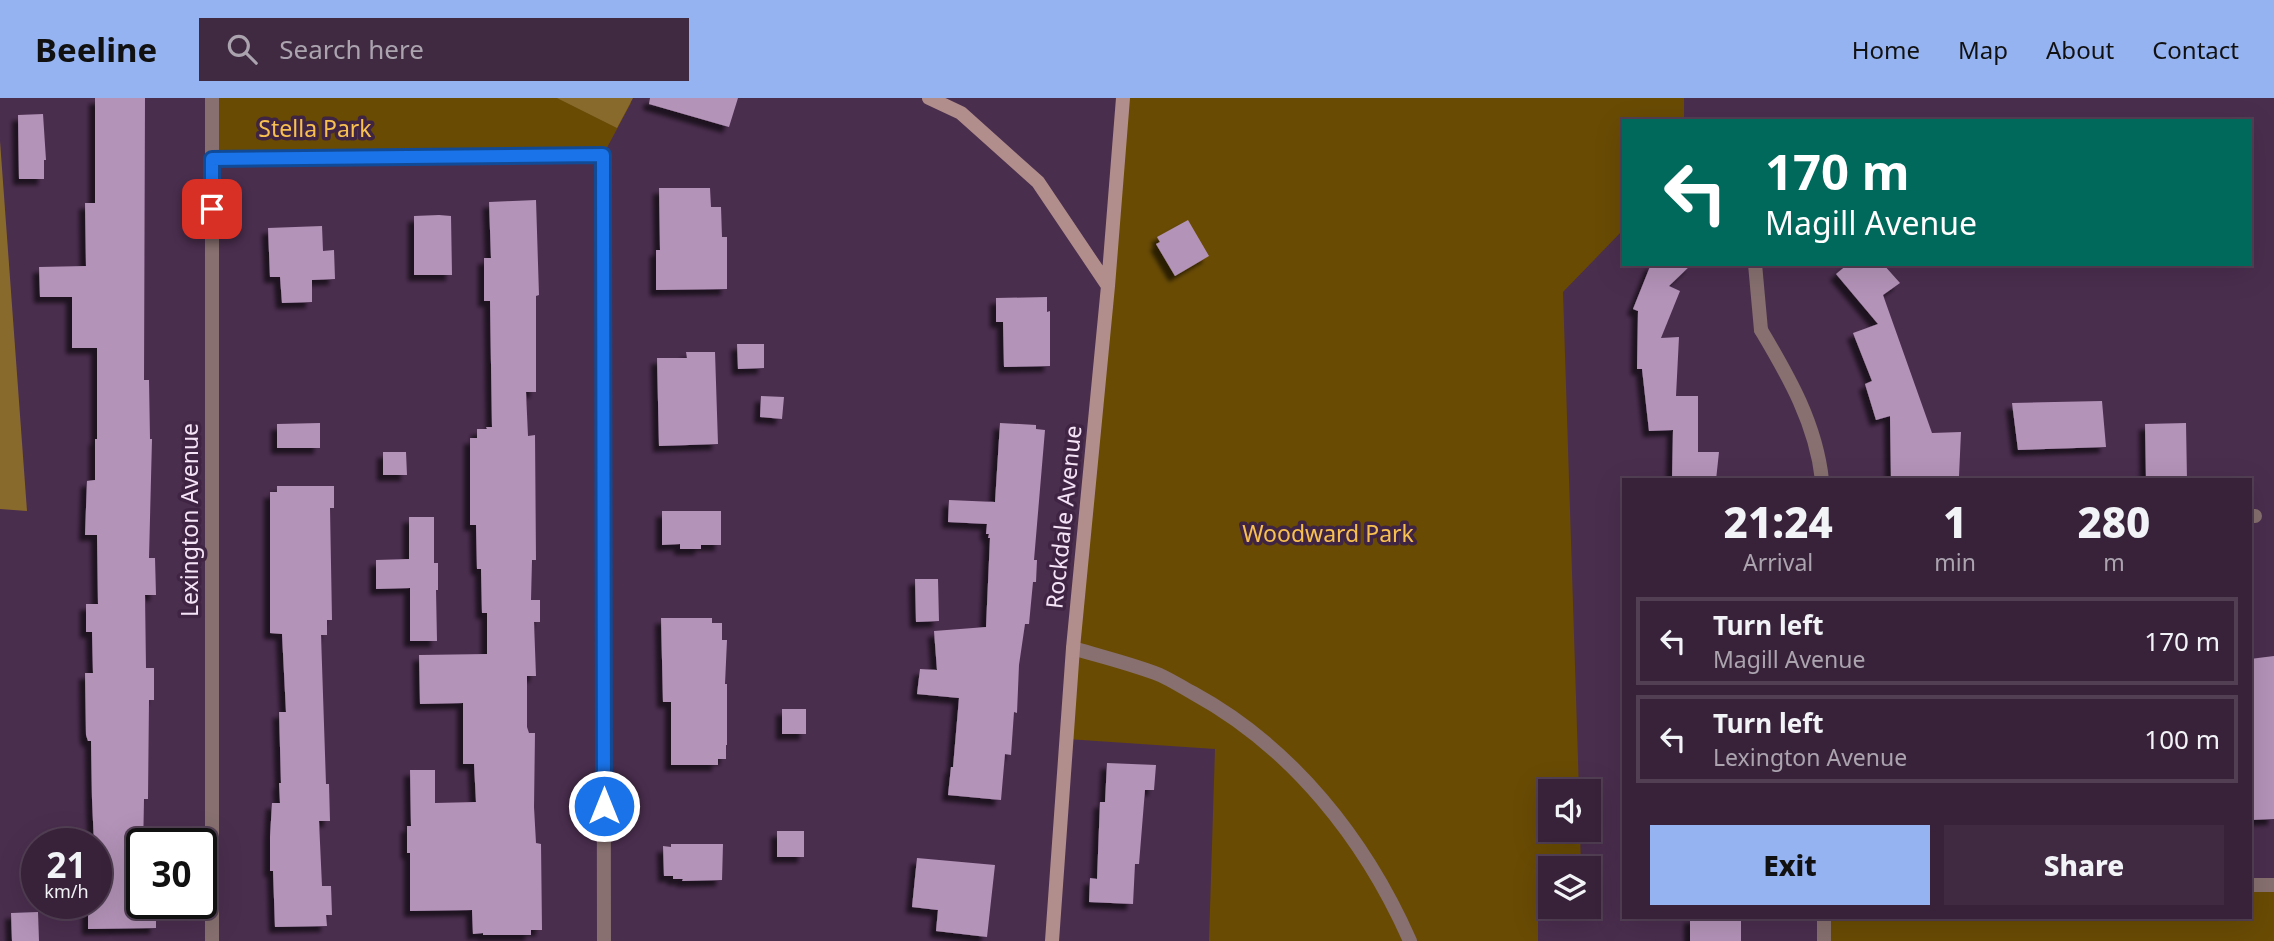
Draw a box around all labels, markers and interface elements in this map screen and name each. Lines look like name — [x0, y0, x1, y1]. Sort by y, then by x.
search box — [199, 18, 689, 81]
text: Beeline — [35, 27, 157, 72]
icon: search — [223, 30, 261, 68]
text: Search here — [279, 31, 424, 67]
text: Home — [1852, 33, 1920, 66]
text: Map — [1958, 33, 2008, 66]
text: About — [2046, 33, 2114, 66]
text: Contact — [2152, 33, 2239, 66]
park label: Stella Park — [258, 112, 372, 144]
text: 170 m — [1765, 138, 1910, 204]
icon: left — [1650, 147, 1741, 238]
pin — [182, 179, 242, 239]
icon: arrive — [193, 190, 231, 228]
text: Magill Avenue — [1765, 201, 1977, 244]
street label: Lexington Avenue — [173, 423, 205, 617]
street label: Rockdale Avenue — [1037, 424, 1089, 610]
text: 21:24 — [1724, 493, 1833, 550]
text: 1 — [1943, 493, 1967, 550]
text: 280 — [2078, 493, 2150, 550]
park label: Woodward Park — [1242, 517, 1415, 549]
text: Arrival — [1743, 546, 1813, 578]
text: min — [1934, 546, 1976, 578]
text: m — [2103, 546, 2125, 578]
text: Turn left — [1713, 607, 1824, 643]
icon: left — [1654, 622, 1692, 660]
text: 170 m — [2144, 623, 2220, 659]
text: Magill Avenue — [1713, 643, 1865, 675]
text: Turn left — [1713, 705, 1824, 741]
icon: left — [1654, 720, 1692, 758]
text: 100 m — [2144, 721, 2220, 757]
text: Lexington Avenue — [1713, 741, 1907, 773]
position arrow — [567, 769, 641, 843]
map controls — [1538, 779, 1601, 919]
button: sound — [1538, 779, 1601, 842]
button: Exit — [1650, 825, 1930, 905]
button: Share — [1944, 825, 2224, 905]
speed limit sign: 30 — [126, 828, 217, 919]
text: 21 — [46, 841, 87, 888]
button: layers — [1538, 856, 1601, 919]
text: km/h — [44, 879, 89, 903]

